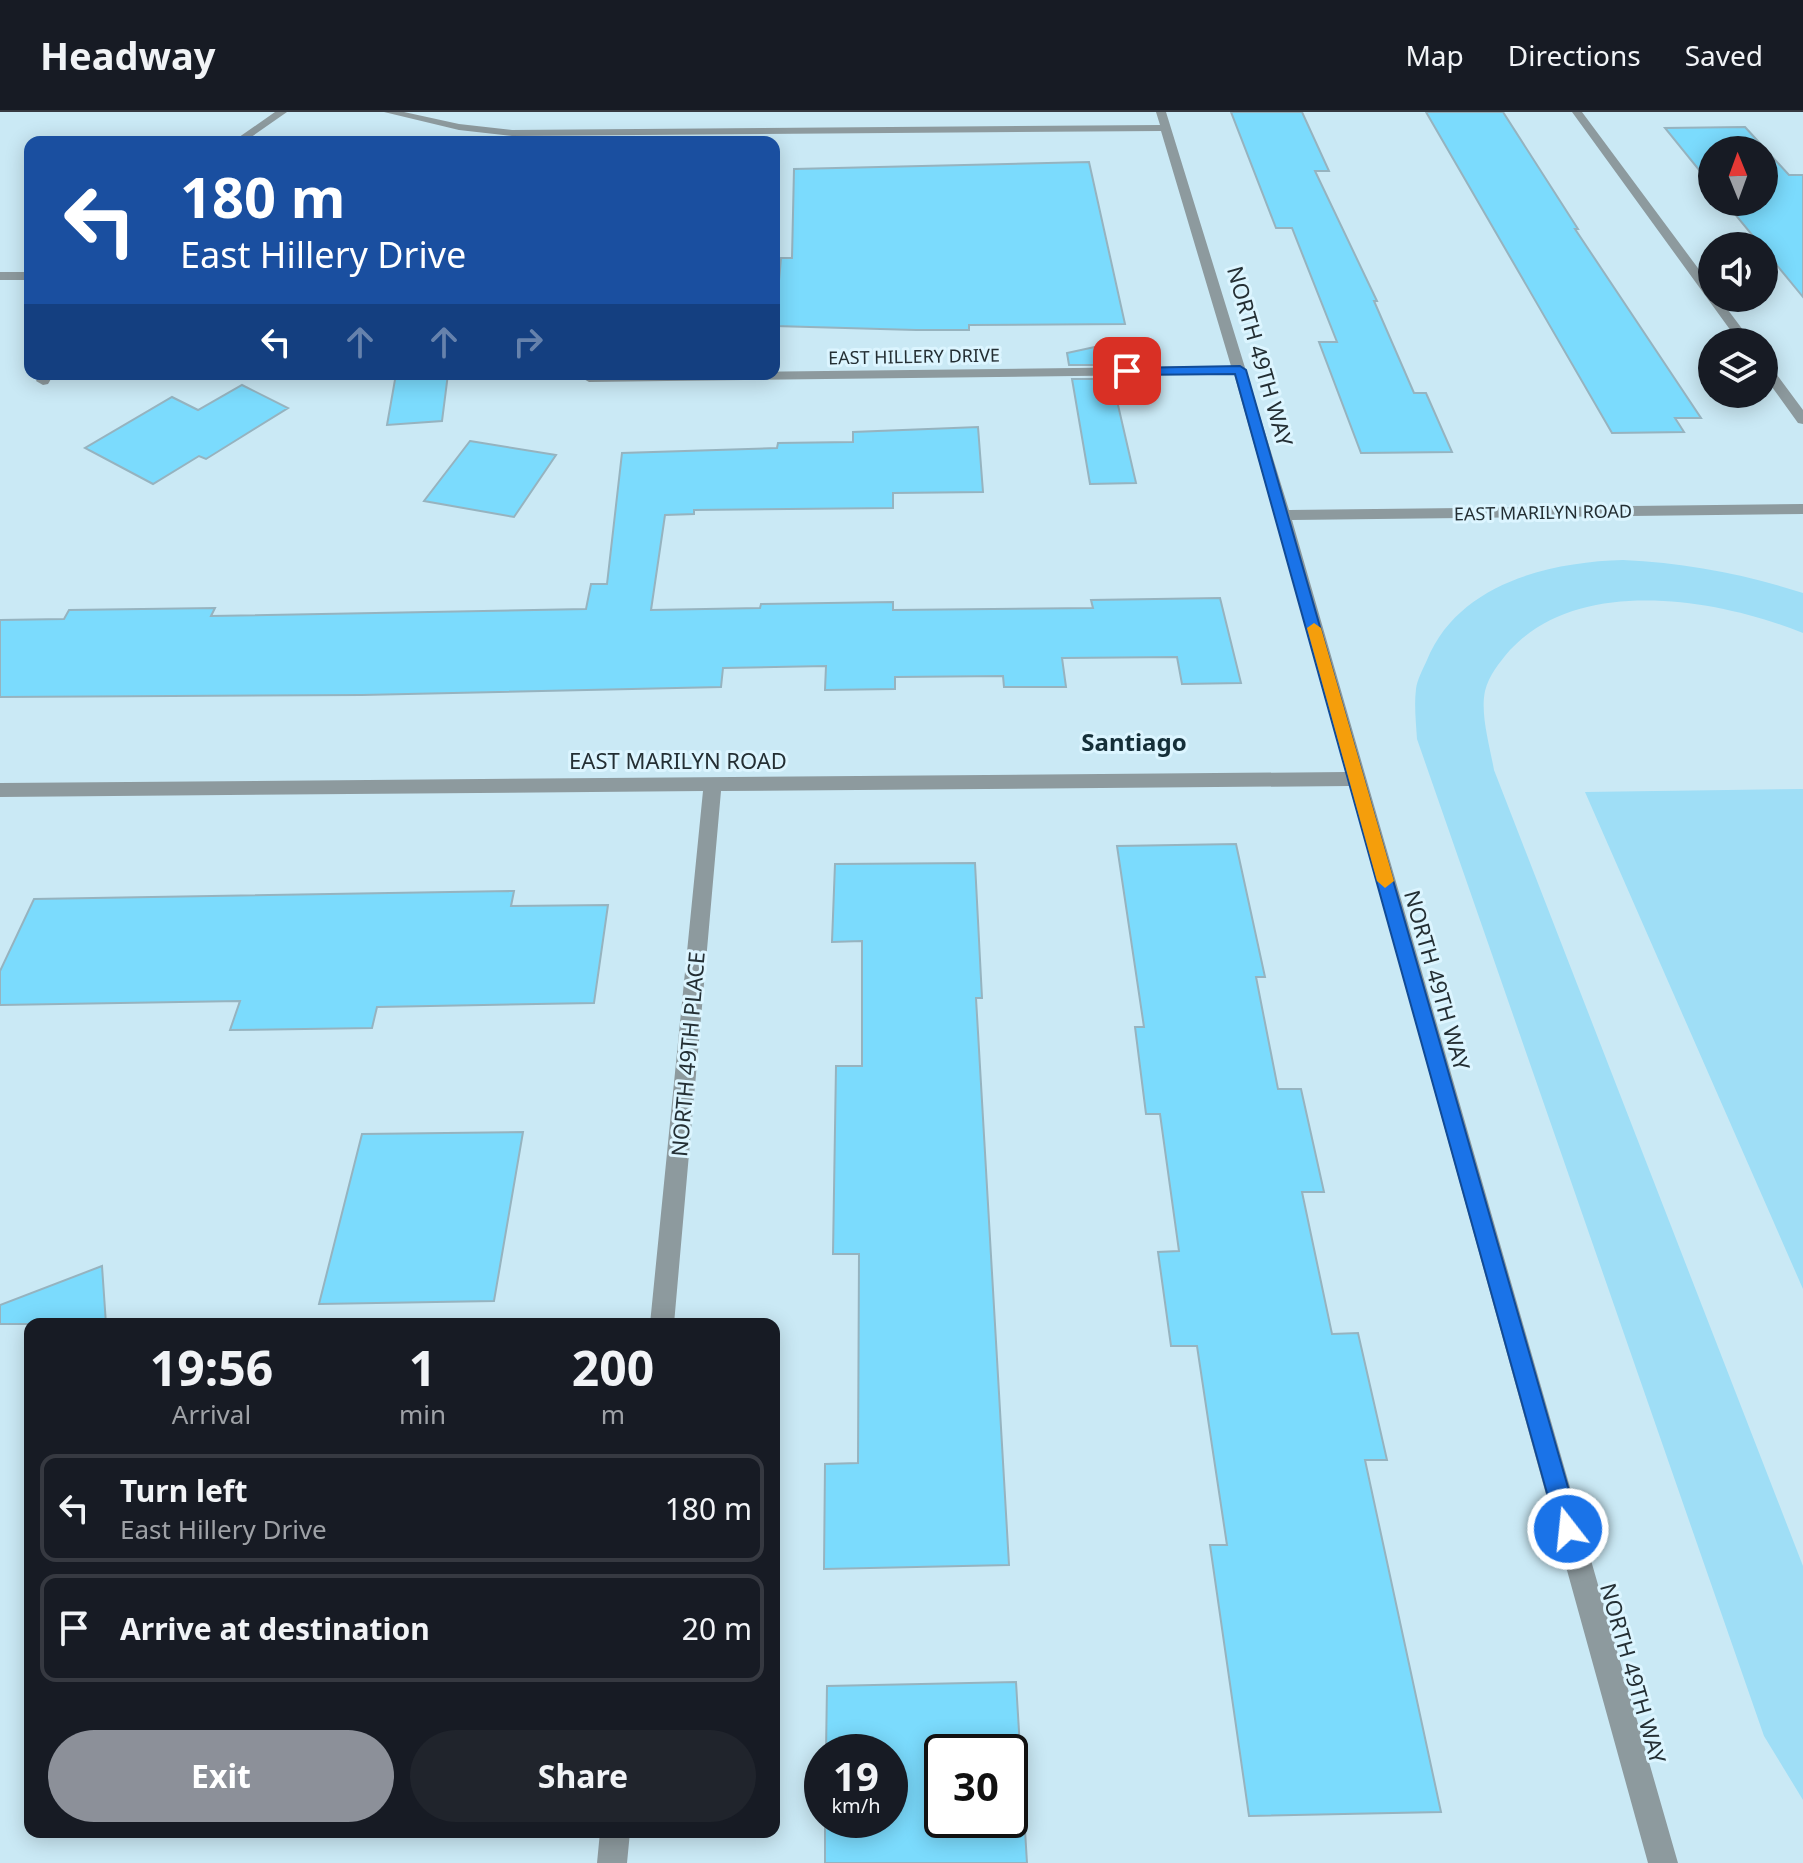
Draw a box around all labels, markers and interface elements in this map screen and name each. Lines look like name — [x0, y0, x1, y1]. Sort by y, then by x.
text: Headway — [40, 29, 216, 81]
text: Map — [1405, 36, 1464, 74]
text: Directions — [1508, 36, 1641, 74]
text: Saved — [1685, 36, 1763, 74]
north arrow — [1698, 136, 1778, 216]
map controls — [1698, 136, 1778, 408]
text: 180 m — [180, 158, 345, 234]
icon: left — [48, 168, 152, 272]
text: East Hillery Drive — [180, 230, 466, 279]
button: sound — [1698, 232, 1778, 312]
street label: NORTH 49TH WAY — [1221, 262, 1301, 450]
icon: left — [254, 320, 298, 364]
icon: ahead — [338, 320, 382, 364]
icon: ahead — [422, 320, 466, 364]
icon: right — [506, 320, 550, 364]
button: layers — [1698, 328, 1778, 408]
pin — [1093, 337, 1161, 405]
street label: EAST HILLERY DRIVE — [828, 343, 1000, 369]
icon: arrive — [1105, 349, 1149, 393]
street label: EAST MARILYN ROAD — [1454, 498, 1632, 526]
district label: Santiago — [1081, 725, 1187, 758]
street label: EAST MARILYN ROAD — [569, 745, 787, 775]
street label: NORTH 49TH WAY — [1398, 886, 1478, 1074]
street label: NORTH 49TH PLACE — [663, 950, 711, 1158]
text: 19:56 — [150, 1335, 273, 1400]
text: 1 — [409, 1335, 436, 1400]
text: 200 — [572, 1335, 654, 1400]
text: Arrival — [172, 1396, 251, 1432]
text: min — [399, 1396, 446, 1432]
text: m — [601, 1396, 625, 1432]
text: Turn left — [120, 1470, 248, 1511]
icon: left — [52, 1486, 96, 1530]
position arrow — [1526, 1487, 1610, 1571]
text: 180 m — [665, 1488, 752, 1529]
text: East Hillery Drive — [120, 1511, 327, 1547]
street label: NORTH 49TH WAY — [1594, 1579, 1674, 1767]
icon: arrive — [52, 1606, 96, 1650]
text: Arrive at destination — [120, 1608, 430, 1649]
text: 20 m — [682, 1608, 752, 1649]
button: Exit — [48, 1730, 394, 1822]
button: Share — [410, 1730, 756, 1822]
speed limit sign: 30 — [924, 1734, 1028, 1838]
text: 19 — [833, 1748, 879, 1803]
text: km/h — [831, 1792, 881, 1819]

